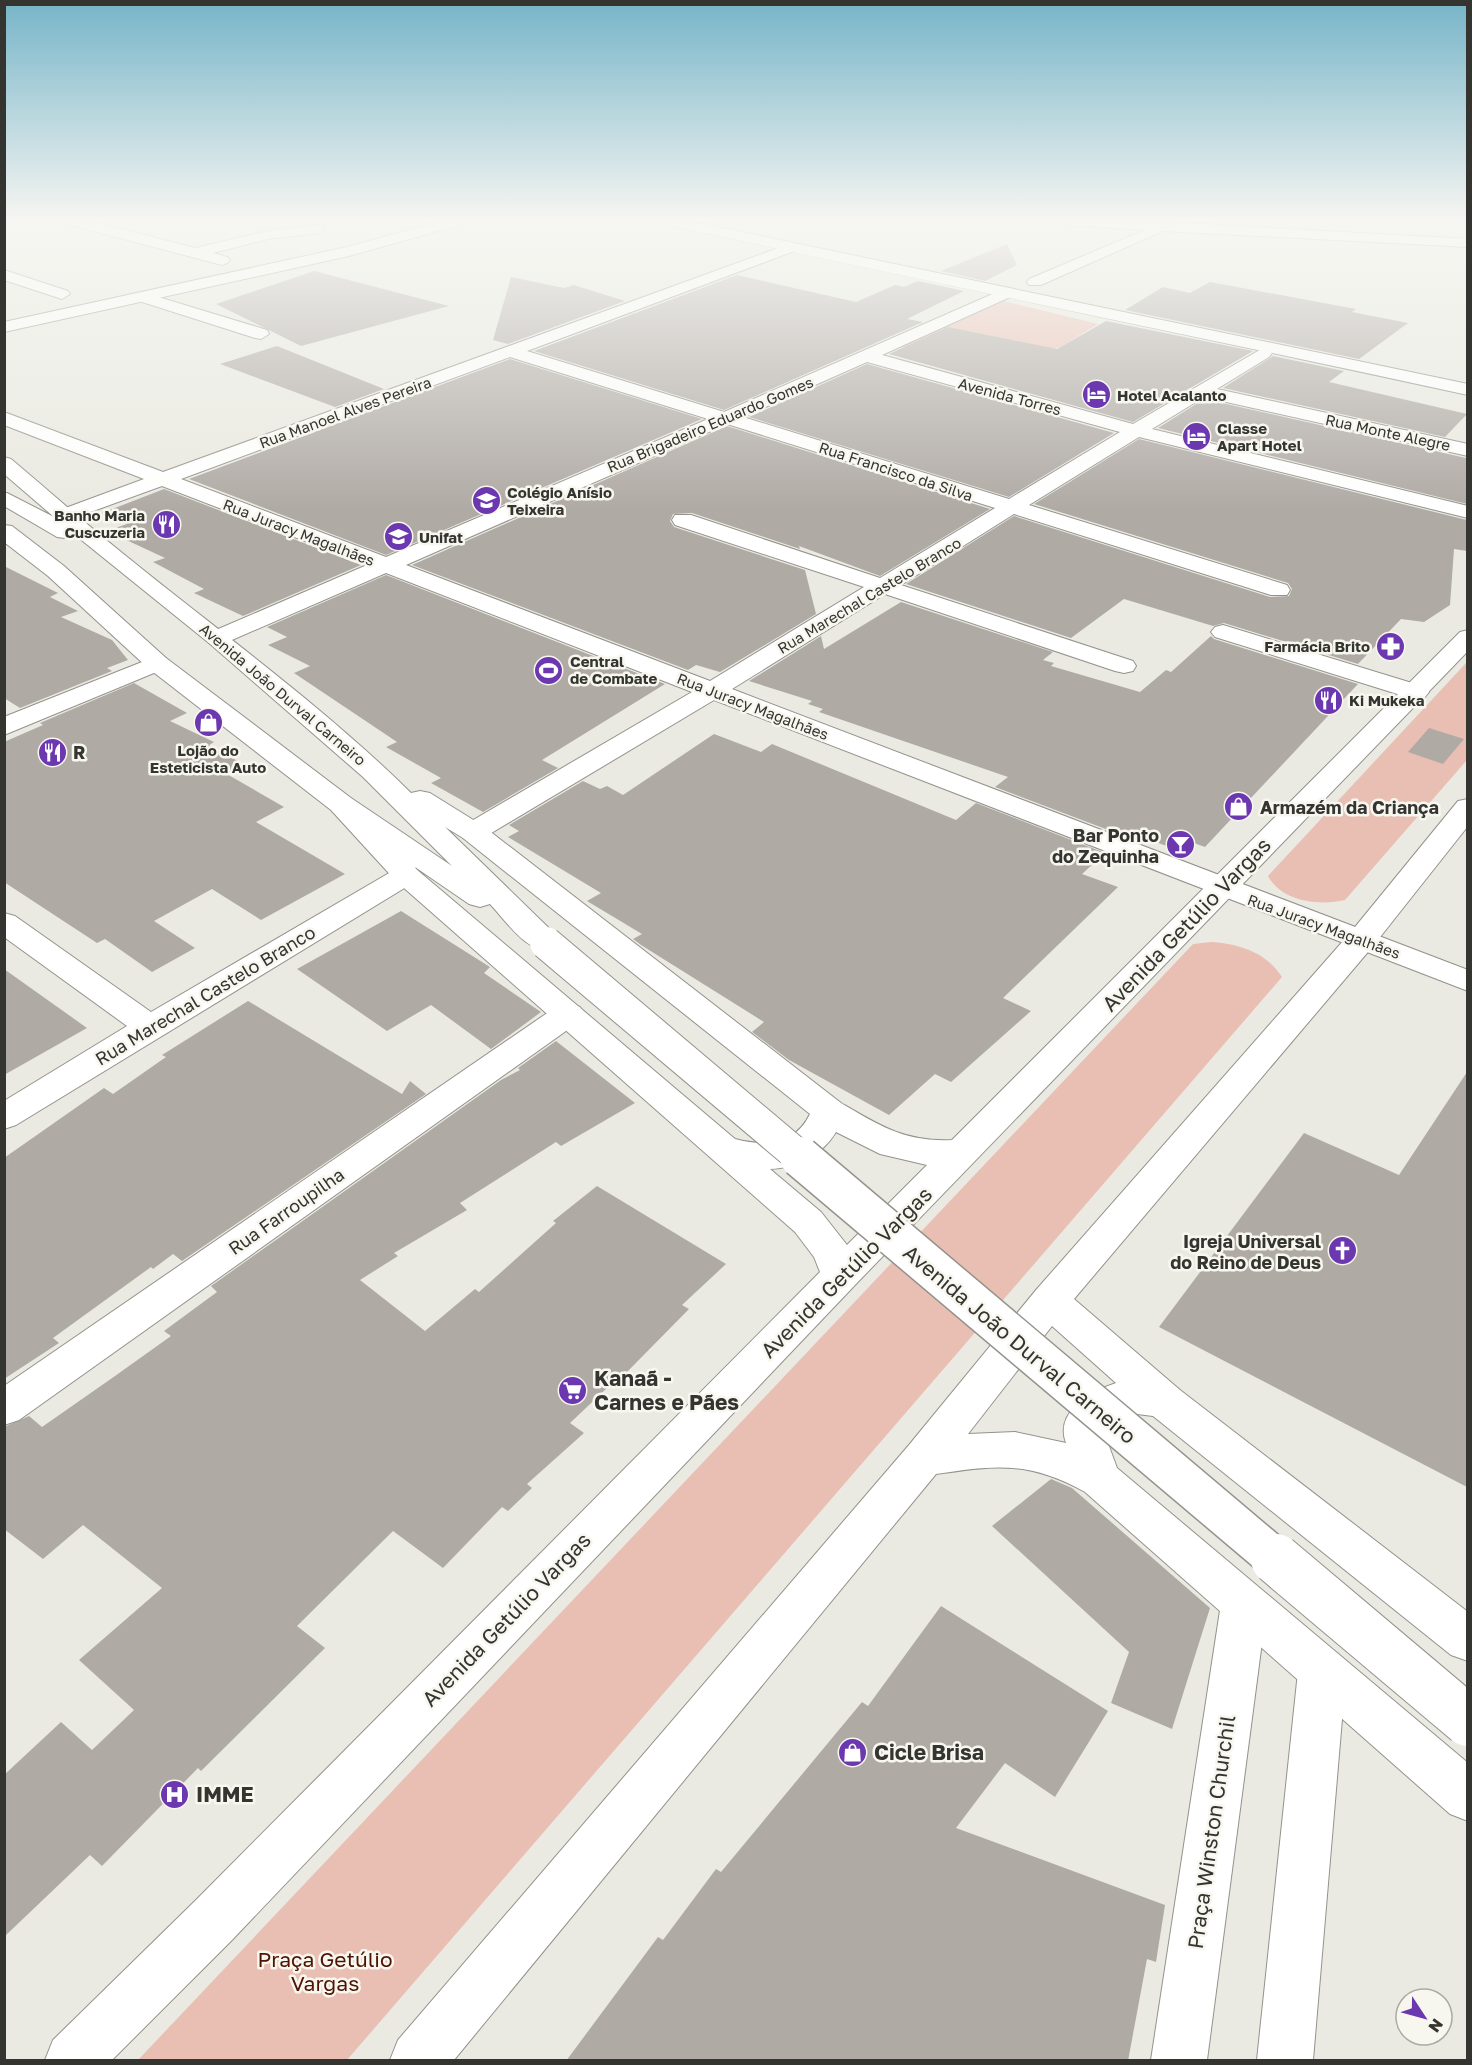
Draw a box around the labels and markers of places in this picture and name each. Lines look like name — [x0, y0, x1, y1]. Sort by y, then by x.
hotel icon: Hotel Acalanto — [1080, 379, 1112, 411]
place label: Hotel Acalanto — [1117, 386, 1227, 404]
place label: Classe Apart Hotel — [1217, 419, 1302, 454]
hotel icon: Classe Apart Hotel — [1180, 421, 1212, 453]
place label: Colégio Anísio Teixeira — [507, 483, 612, 518]
school or university icon: Colégio Anísio Teixeira — [470, 485, 502, 517]
place label: Banho Maria Cuscuzeria — [54, 506, 145, 541]
restaurant icon: Banho Maria Cuscuzeria — [150, 508, 182, 540]
school or university icon: Unifat — [382, 521, 414, 553]
place label: Unifat — [419, 528, 463, 546]
pharmacy icon: Farmácia Brito — [1375, 630, 1407, 662]
place label: Farmácia Brito — [1264, 637, 1370, 655]
place label: Central de Combate — [570, 652, 658, 687]
sports icon: Central de Combate — [533, 654, 565, 686]
restaurant icon: Ki Mukeka — [1312, 684, 1344, 716]
place label: Ki Mukeka — [1349, 691, 1425, 709]
shop icon: Lojão do Esteticista Auto — [192, 707, 224, 739]
restaurant icon: R — [36, 736, 68, 768]
place label: R — [73, 741, 86, 763]
place label: Lojão do Esteticista Auto — [150, 741, 266, 776]
shop icon: Armazém da Criança — [1223, 791, 1255, 823]
place label: Armazém da Criança — [1260, 796, 1439, 818]
place label: Bar Ponto do Zequinha — [1052, 824, 1159, 867]
bar icon: Bar Ponto do Zequinha — [1164, 829, 1196, 861]
place label: Igreja Universal do Reino de Deus — [1170, 1230, 1321, 1273]
church icon: Igreja Universal do Reino de Deus — [1326, 1235, 1358, 1267]
place label: Kanaã - Carnes e Pães — [594, 1365, 739, 1415]
supermarket icon: Kanaã - Carnes e Pães — [557, 1374, 589, 1406]
shop icon: Cicle Brisa — [837, 1736, 869, 1768]
place label: Cicle Brisa — [874, 1739, 984, 1765]
hospital icon: IMME — [159, 1778, 191, 1810]
place label: IMME — [196, 1781, 254, 1807]

